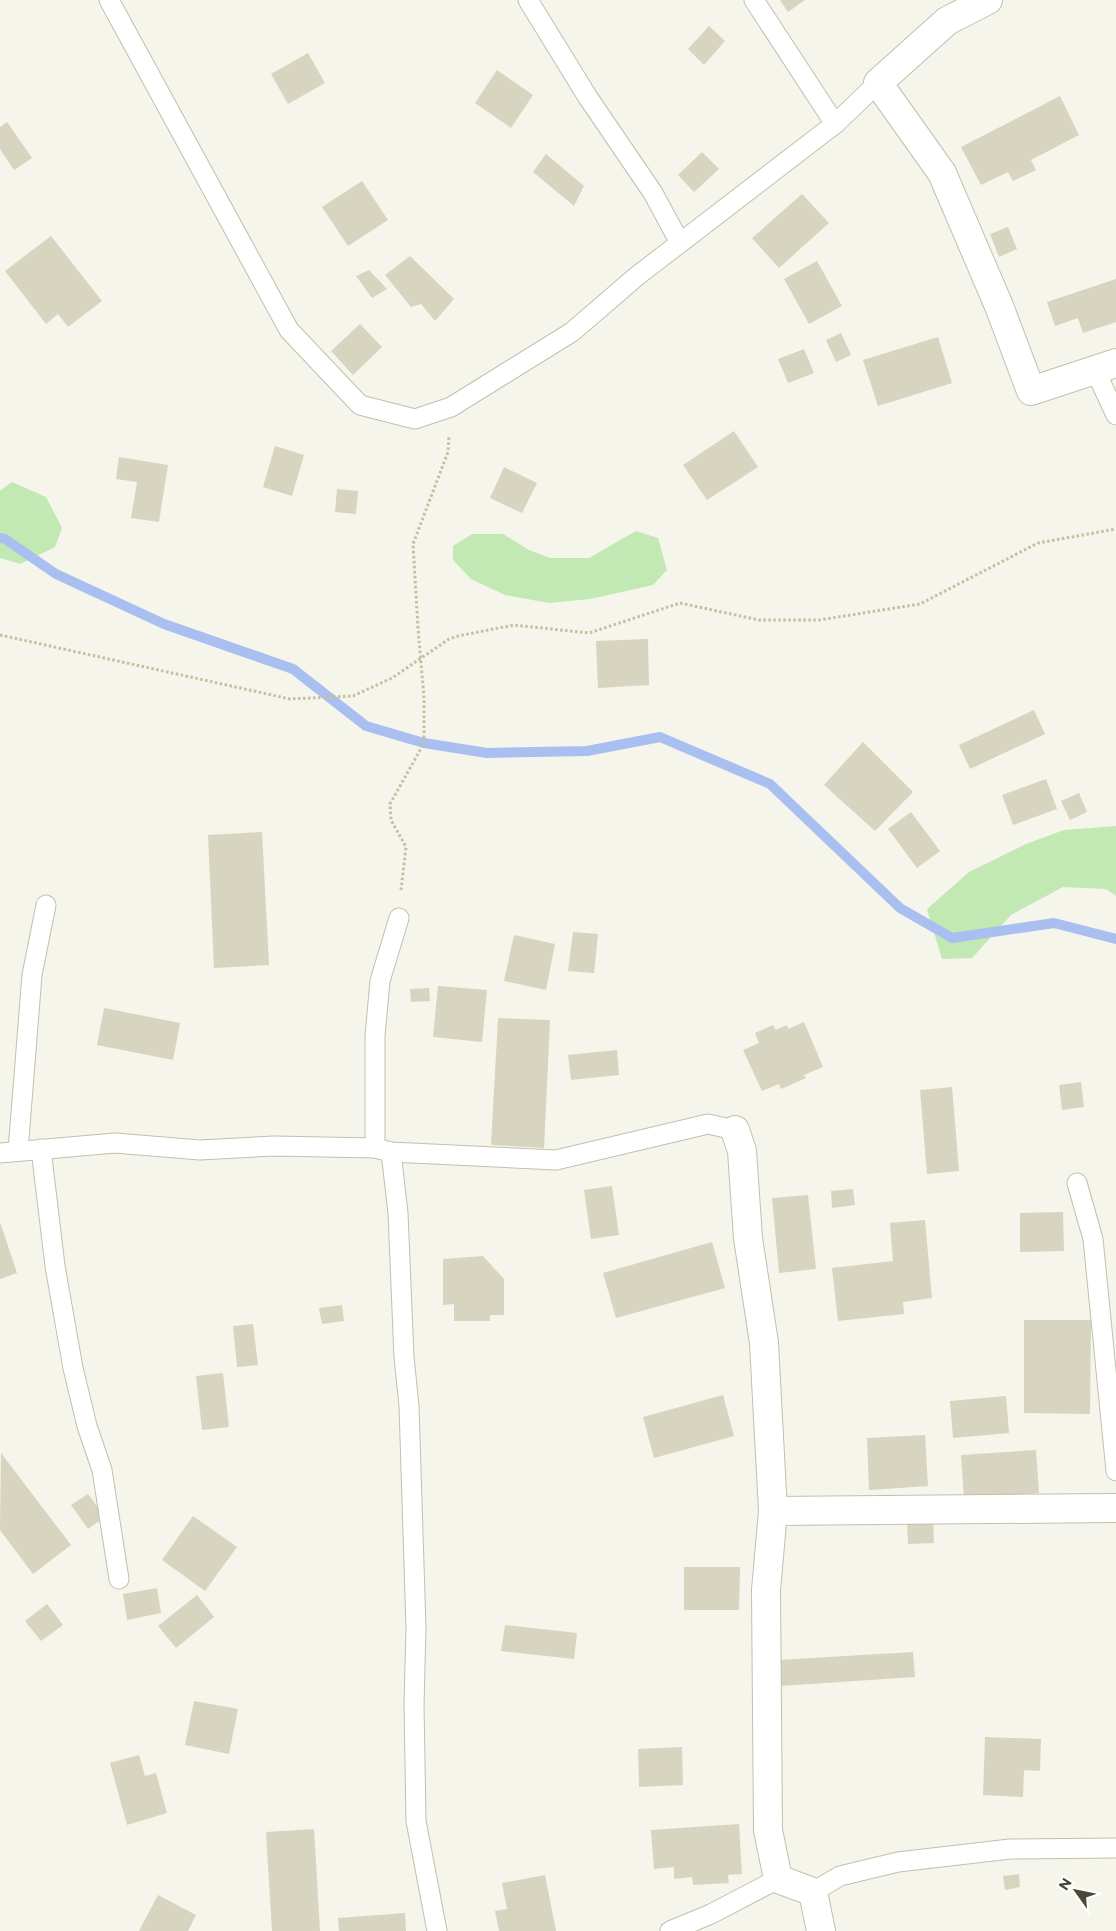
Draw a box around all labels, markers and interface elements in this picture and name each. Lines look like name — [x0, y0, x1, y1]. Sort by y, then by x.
north arrow — [1051, 1866, 1101, 1916]
text: N — [1054, 1874, 1076, 1894]

